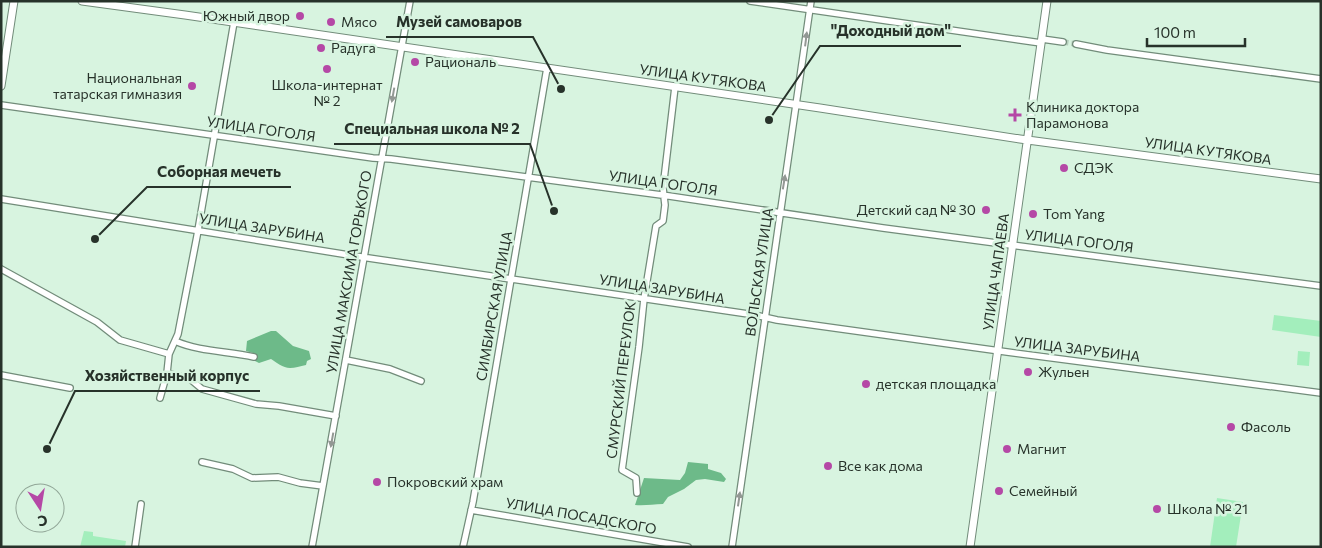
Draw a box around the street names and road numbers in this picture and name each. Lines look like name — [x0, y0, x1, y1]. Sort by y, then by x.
street label: УЛИЦА КУТЯКОВА — [638, 60, 768, 95]
street label: УЛИЦА ГОГОЛЯ — [206, 112, 317, 145]
street label: УЛИЦА КУТЯКОВА — [1143, 133, 1273, 168]
street label: УЛИЦА ГОГОЛЯ — [608, 166, 719, 199]
street label: УЛИЦА МАКСИМА ГОРЬКОГО — [322, 169, 375, 375]
street label: ВОЛЬСКАЯ УЛИЦА — [741, 206, 776, 337]
street label: УЛИЦА ЗАРУБИНА — [198, 209, 327, 246]
street label: УЛИЦА ЧАПАЕВА — [979, 212, 1012, 332]
street label: УЛИЦА ГОГОЛЯ — [1024, 225, 1135, 256]
street label: СИМБИРСКАЯ УЛИЦА — [472, 229, 515, 382]
street label: УЛИЦА ЗАРУБИНА — [598, 270, 727, 307]
street label: СМУРСКИЙ ПЕРЕУЛОК — [602, 300, 639, 460]
street label: УЛИЦА ЗАРУБИНА — [1013, 332, 1142, 365]
street label: УЛИЦА ПОСАДСКОГО — [504, 494, 658, 537]

